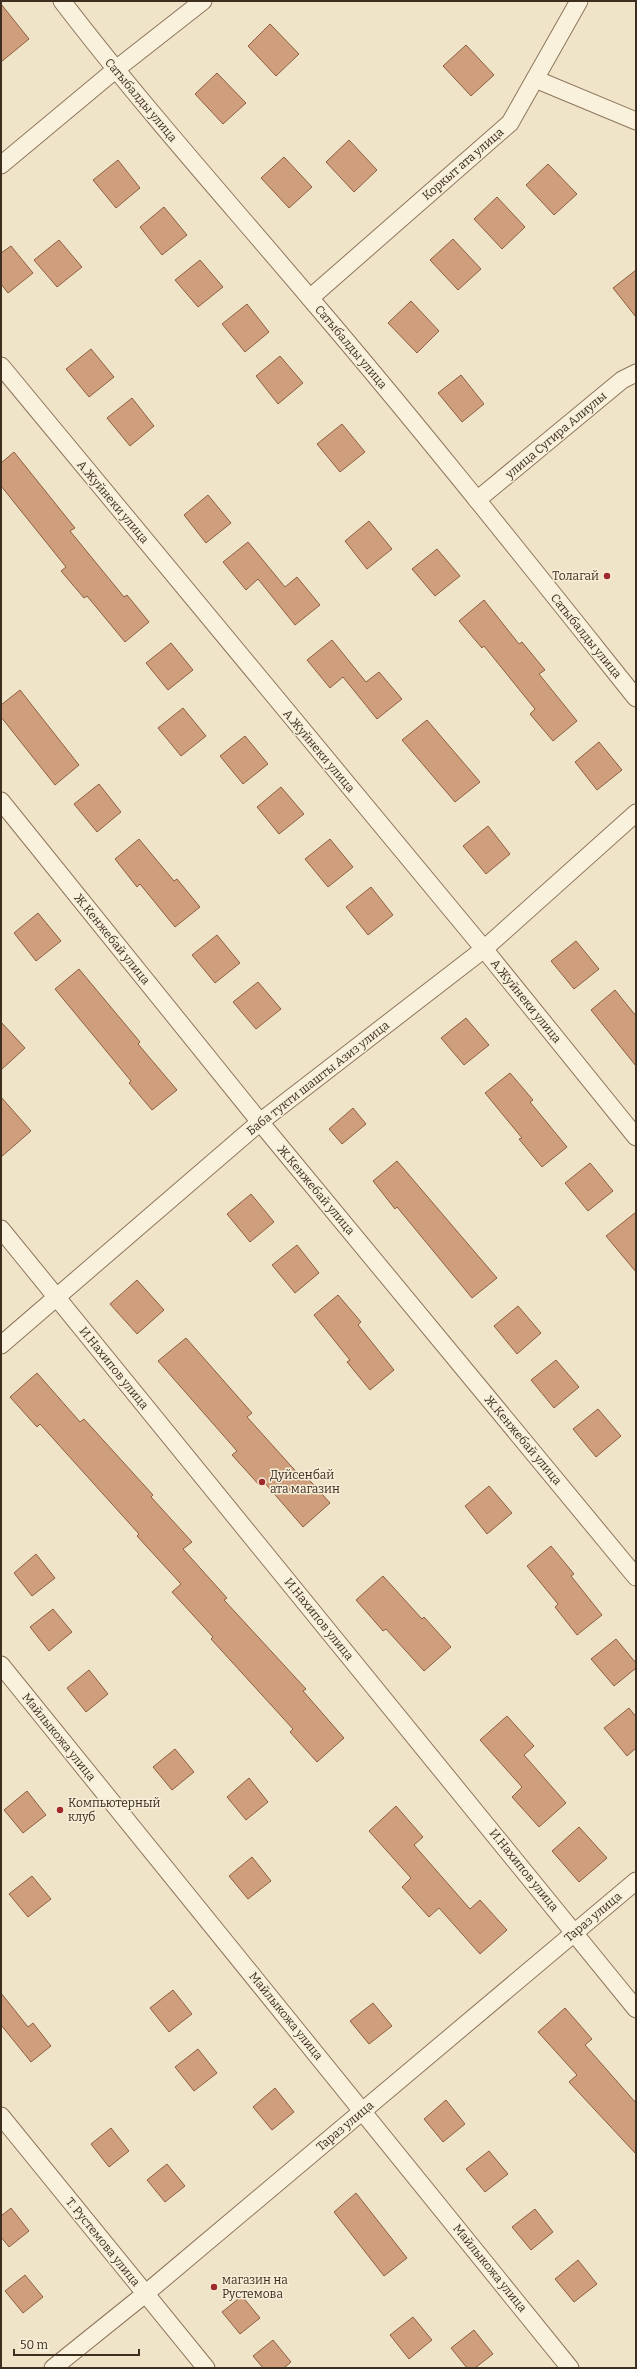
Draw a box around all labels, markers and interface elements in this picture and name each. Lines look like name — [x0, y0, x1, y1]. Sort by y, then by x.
street label: Сатыбалды улица — [102, 55, 180, 145]
street label: Коркыт ата улица — [419, 125, 507, 203]
street label: Сатыбалды улица — [312, 302, 390, 392]
street label: улица Сугира Алиулы — [502, 388, 610, 482]
street label: А.Жуйнеки улица — [74, 458, 152, 547]
place label: Толагай — [552, 569, 599, 583]
marker: Толагай — [602, 571, 612, 581]
street label: Сатыбалды улица — [548, 591, 625, 681]
street label: А.Жуйнеки улица — [280, 707, 358, 796]
street label: Ж.Кенжебай улица — [71, 891, 153, 988]
street label: А.Жуйнеки улица — [488, 956, 564, 1046]
street label: Баба тукти шашты Азиз улица — [244, 1018, 392, 1138]
street label: Ж.Кенжебай улица — [274, 1142, 358, 1238]
street label: И.Нахипов улица — [76, 1324, 152, 1412]
street label: Ж.Кенжебай улица — [481, 1392, 565, 1488]
place label: Дуйсенбай ата магазин — [270, 1468, 340, 1496]
marker: Дуйсенбай ата магазин — [257, 1477, 267, 1487]
street label: И.Нахипов улица — [281, 1575, 357, 1663]
street label: Майлыкожа улица — [19, 1690, 99, 1784]
place label: Компьютерный клуб — [68, 1796, 161, 1824]
marker: Компьютерный клуб — [55, 1805, 65, 1815]
street label: И.Нахипов улица — [486, 1826, 562, 1914]
street label: Тараз улица — [562, 1889, 625, 1945]
street label: Майлыкожа улица — [246, 1969, 326, 2063]
street label: Тараз улица — [314, 2098, 377, 2154]
street label: Т. Рустемова улица — [63, 2195, 143, 2289]
street label: Майлыкожа улица — [450, 2221, 530, 2315]
place label: магазин на Рустемова — [222, 2273, 288, 2301]
marker: магазин на Рустемова — [209, 2282, 219, 2292]
scale bar — [14, 2331, 139, 2357]
text: 50 m — [20, 2338, 49, 2352]

